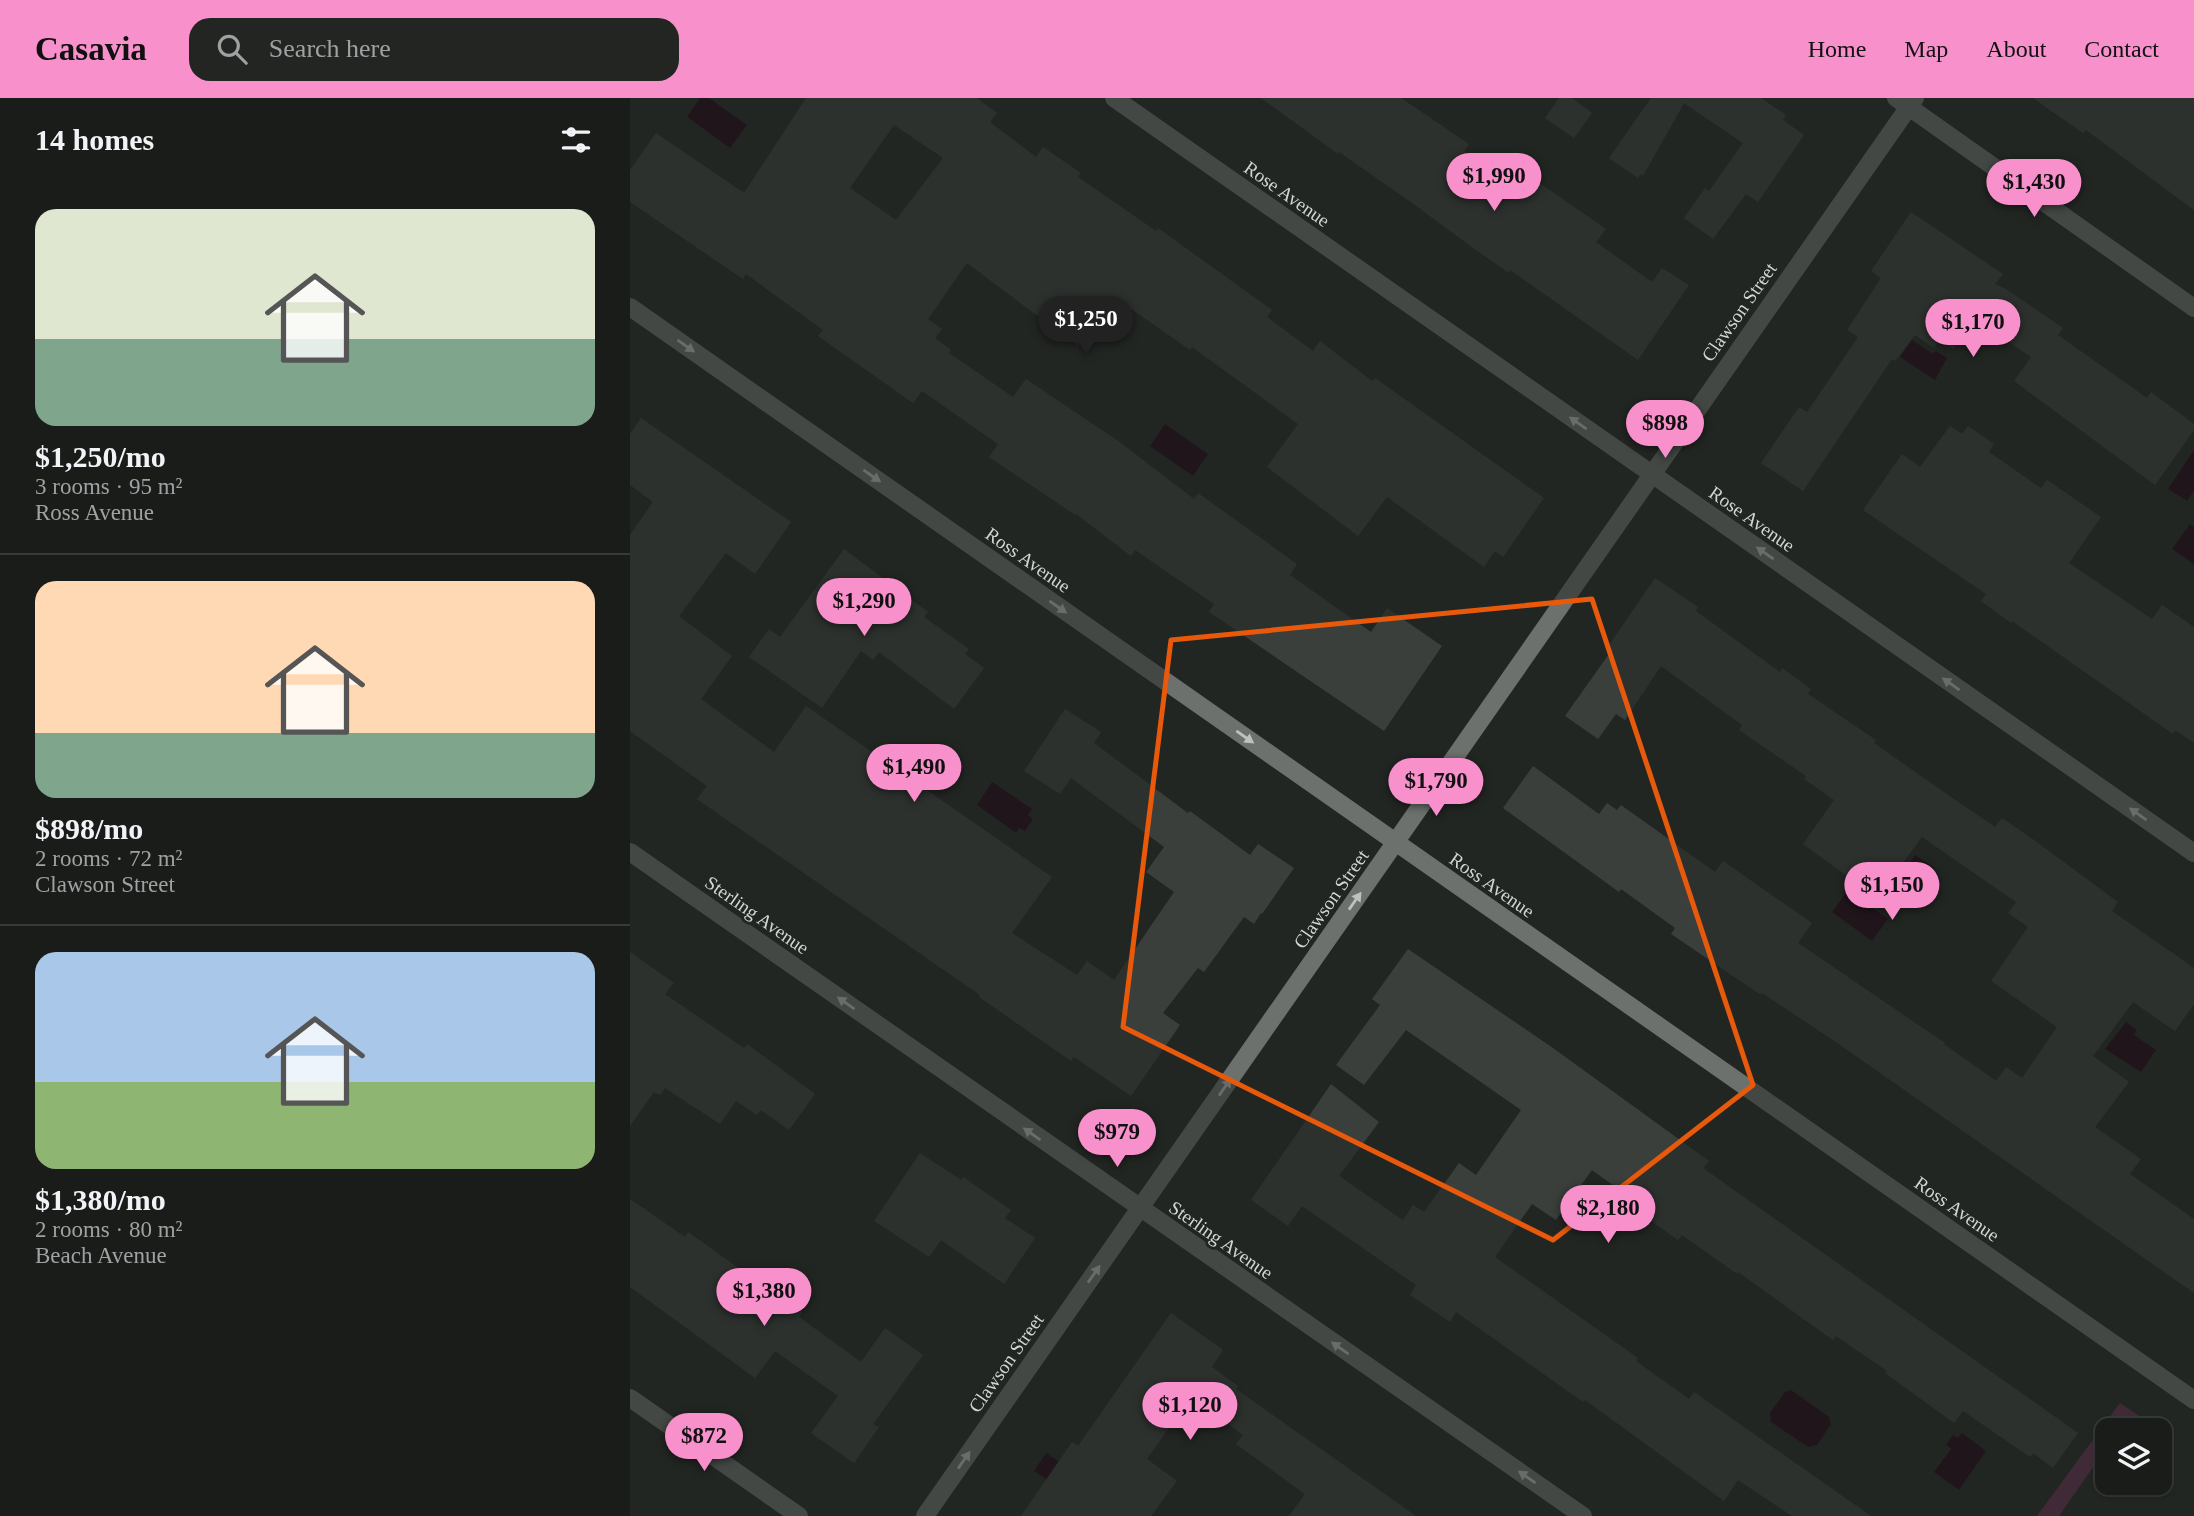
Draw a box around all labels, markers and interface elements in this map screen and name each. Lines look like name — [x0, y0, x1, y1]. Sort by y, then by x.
search box — [189, 18, 679, 81]
icon: search — [213, 30, 251, 68]
text: Casavia — [35, 31, 147, 67]
text: Search here — [269, 34, 391, 63]
text: Home — [1808, 36, 1866, 62]
text: Map — [1904, 36, 1948, 62]
text: About — [1986, 36, 2046, 62]
text: Contact — [2084, 36, 2159, 62]
icon: filters — [557, 121, 595, 159]
text: 14 homes — [35, 123, 154, 156]
pin: $1,990 — [1437, 153, 1551, 213]
street label: Rose Avenue — [1240, 157, 1334, 231]
pin: $1,430 — [1977, 159, 2091, 219]
text: $1,990 — [1462, 163, 1526, 188]
text: $1,430 — [2002, 169, 2066, 194]
icon: home — [252, 255, 378, 381]
street label: Clawson Street — [1697, 258, 1781, 365]
pin: $1,250 — [1029, 296, 1143, 356]
pin: $1,170 — [1916, 300, 2030, 359]
text: $1,250 — [1054, 306, 1118, 331]
text: $1,170 — [1941, 309, 2005, 334]
one-way arrow — [677, 339, 695, 353]
pin: $898 — [1624, 400, 1706, 460]
text: $898 — [1642, 410, 1688, 435]
one-way arrow — [1569, 416, 1587, 430]
text: $1,250/mo — [35, 440, 166, 473]
one-way arrow — [863, 469, 881, 483]
text: 3 rooms · 95 m² — [35, 474, 182, 499]
street label: Rose Avenue — [1705, 482, 1799, 556]
text: Ross Avenue — [35, 500, 154, 525]
street label: Ross Avenue — [982, 523, 1074, 597]
one-way arrow — [1756, 546, 1774, 560]
pin: $1,290 — [807, 578, 921, 638]
text: $1,290 — [832, 588, 896, 613]
one-way arrow — [1049, 600, 1068, 613]
icon: home — [252, 627, 378, 753]
one-way arrow — [1942, 678, 1961, 691]
one-way arrow — [1236, 730, 1254, 744]
pin: $1,490 — [857, 744, 971, 804]
text: $1,490 — [882, 754, 946, 779]
pin: $1,790 — [1379, 758, 1493, 818]
text: $1,790 — [1404, 768, 1468, 793]
one-way arrow — [2129, 807, 2147, 821]
text: $898/mo — [35, 812, 143, 845]
street label: Clawson Street — [1289, 845, 1373, 952]
text: 2 rooms · 72 m² — [35, 846, 182, 871]
street label: Ross Avenue — [1446, 848, 1538, 922]
pin: $1,150 — [1835, 862, 1949, 922]
text: Clawson Street — [35, 872, 175, 897]
street label: Sterling Avenue — [701, 872, 813, 958]
text: $1,150 — [1860, 872, 1924, 897]
one-way arrow — [1348, 892, 1362, 910]
one-way arrow — [837, 996, 855, 1010]
icon: home — [252, 998, 378, 1124]
one-way arrow — [1218, 1078, 1232, 1096]
pin: $979 — [1076, 1110, 1158, 1169]
text: $979 — [1094, 1119, 1140, 1144]
one-way arrow — [1023, 1127, 1041, 1141]
street label: Ross Avenue — [1911, 1172, 2003, 1246]
text: $1,380/mo — [35, 1183, 166, 1216]
pin: $2,180 — [1551, 1186, 1665, 1245]
text: $2,180 — [1576, 1195, 1640, 1220]
street label: Sterling Avenue — [1165, 1197, 1277, 1283]
text: 2 rooms · 80 m² — [35, 1217, 182, 1242]
text: Beach Avenue — [35, 1243, 167, 1268]
one-way arrow — [1087, 1265, 1101, 1283]
pin: $1,380 — [707, 1268, 821, 1328]
text: $1,380 — [732, 1278, 796, 1303]
street label: Clawson Street — [964, 1309, 1048, 1416]
one-way arrow — [1331, 1341, 1349, 1355]
pin: $1,120 — [1133, 1382, 1247, 1442]
text: $1,120 — [1158, 1392, 1222, 1417]
pin: $872 — [663, 1414, 745, 1473]
map controls — [2095, 1418, 2172, 1495]
button: layers — [2095, 1418, 2172, 1495]
text: $872 — [681, 1423, 727, 1448]
one-way arrow — [957, 1451, 971, 1469]
one-way arrow — [1518, 1470, 1536, 1484]

